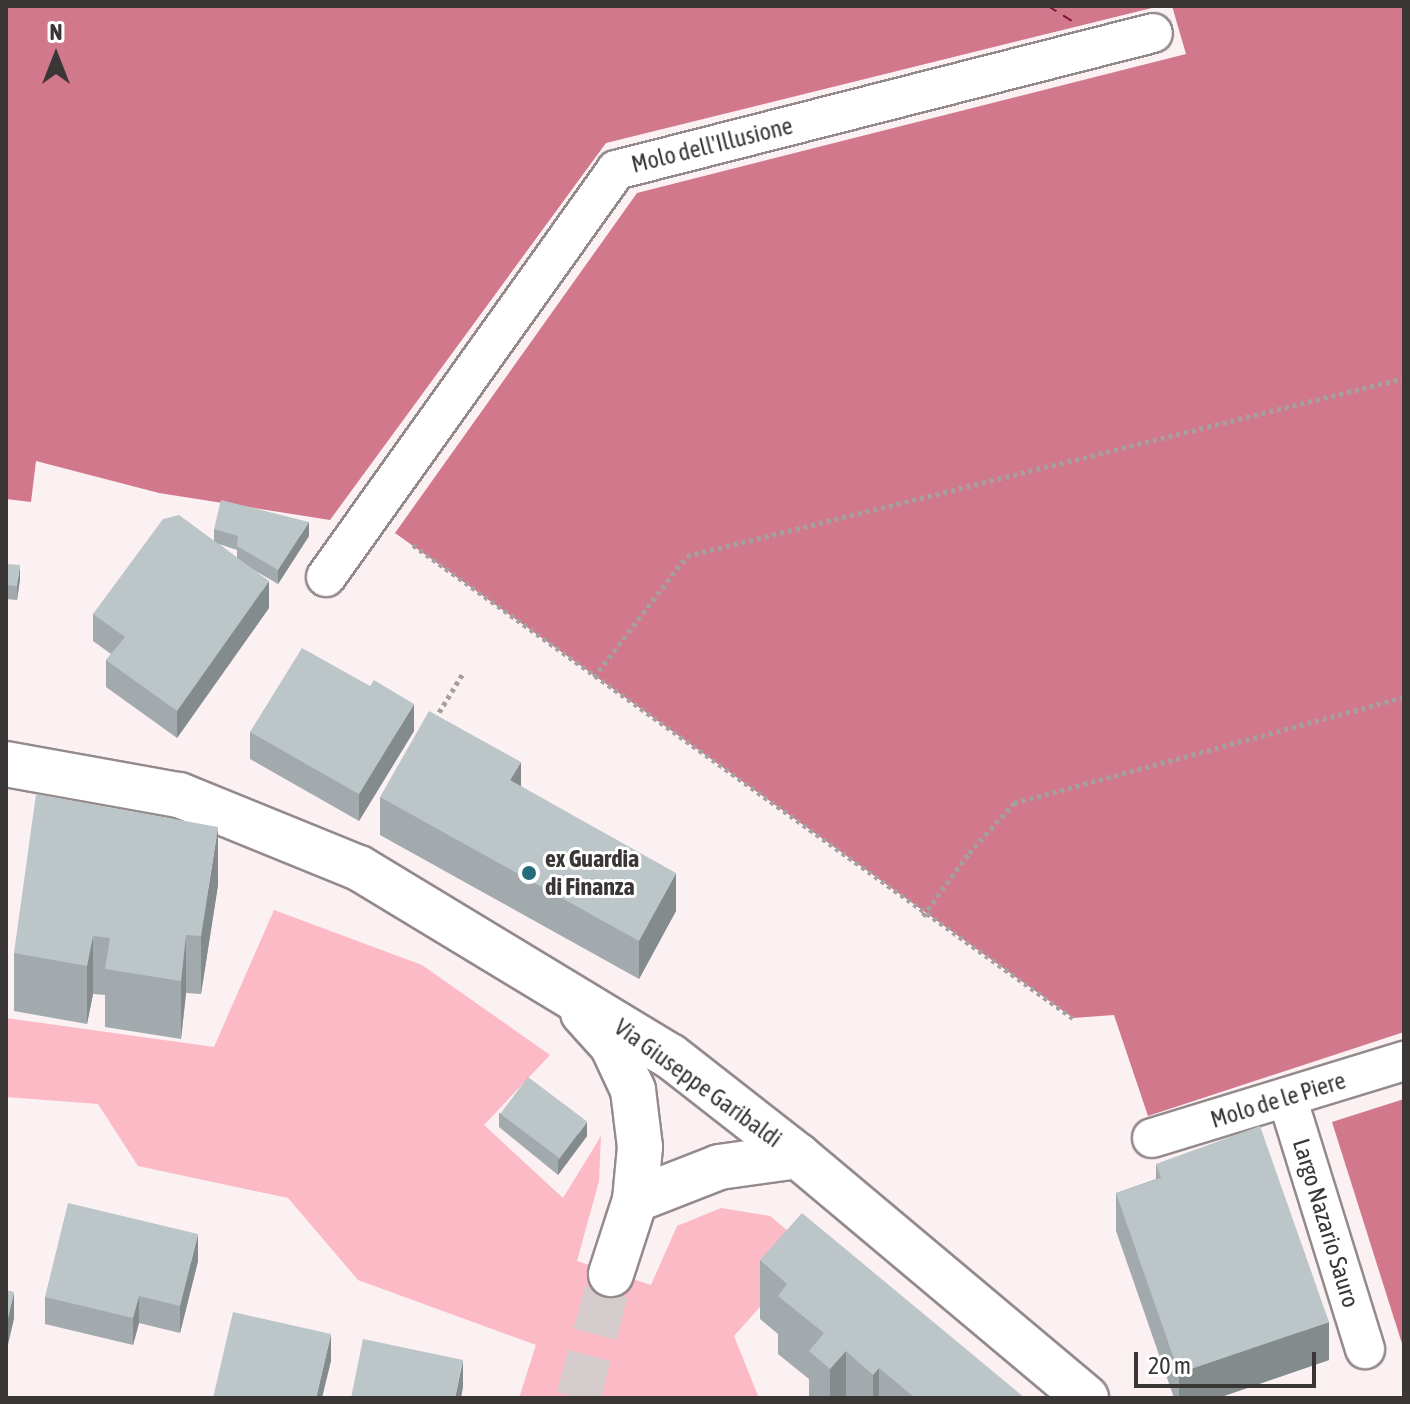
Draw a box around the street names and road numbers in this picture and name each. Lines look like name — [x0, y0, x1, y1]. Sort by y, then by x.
street label: Molo dell'Illusione — [628, 111, 796, 179]
street label: Via Giuseppe Garibaldi — [609, 1013, 787, 1153]
street label: Molo de le Piere — [1207, 1066, 1349, 1134]
street label: Largo Nazario Sauro — [1287, 1135, 1365, 1311]

